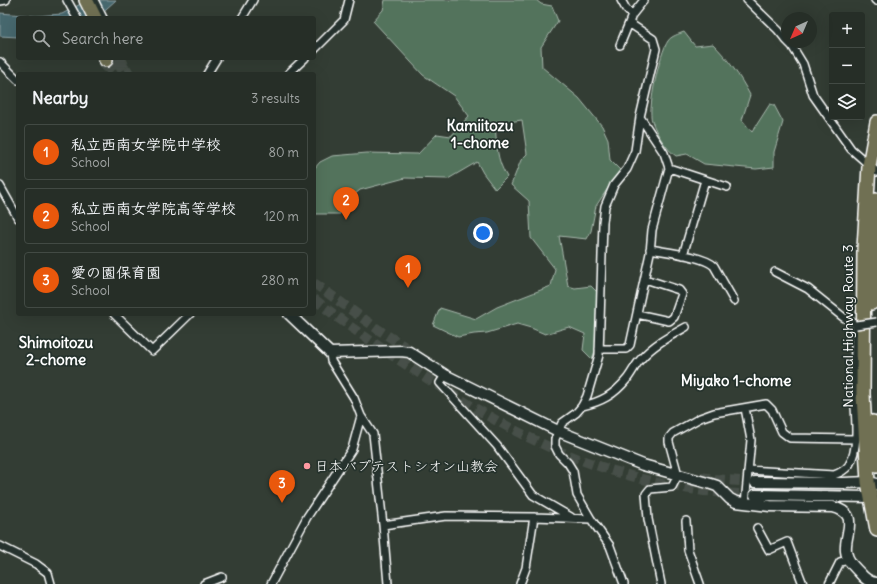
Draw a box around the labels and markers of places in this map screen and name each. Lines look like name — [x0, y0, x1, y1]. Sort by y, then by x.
pin: 2 — [333, 187, 359, 220]
pin: 1 — [395, 255, 421, 288]
place label: 日本バプテストシオン山教会 — [315, 457, 498, 475]
marker: 日本バプテストシオン山教会 — [302, 461, 312, 471]
pin: 3 — [269, 470, 295, 503]

